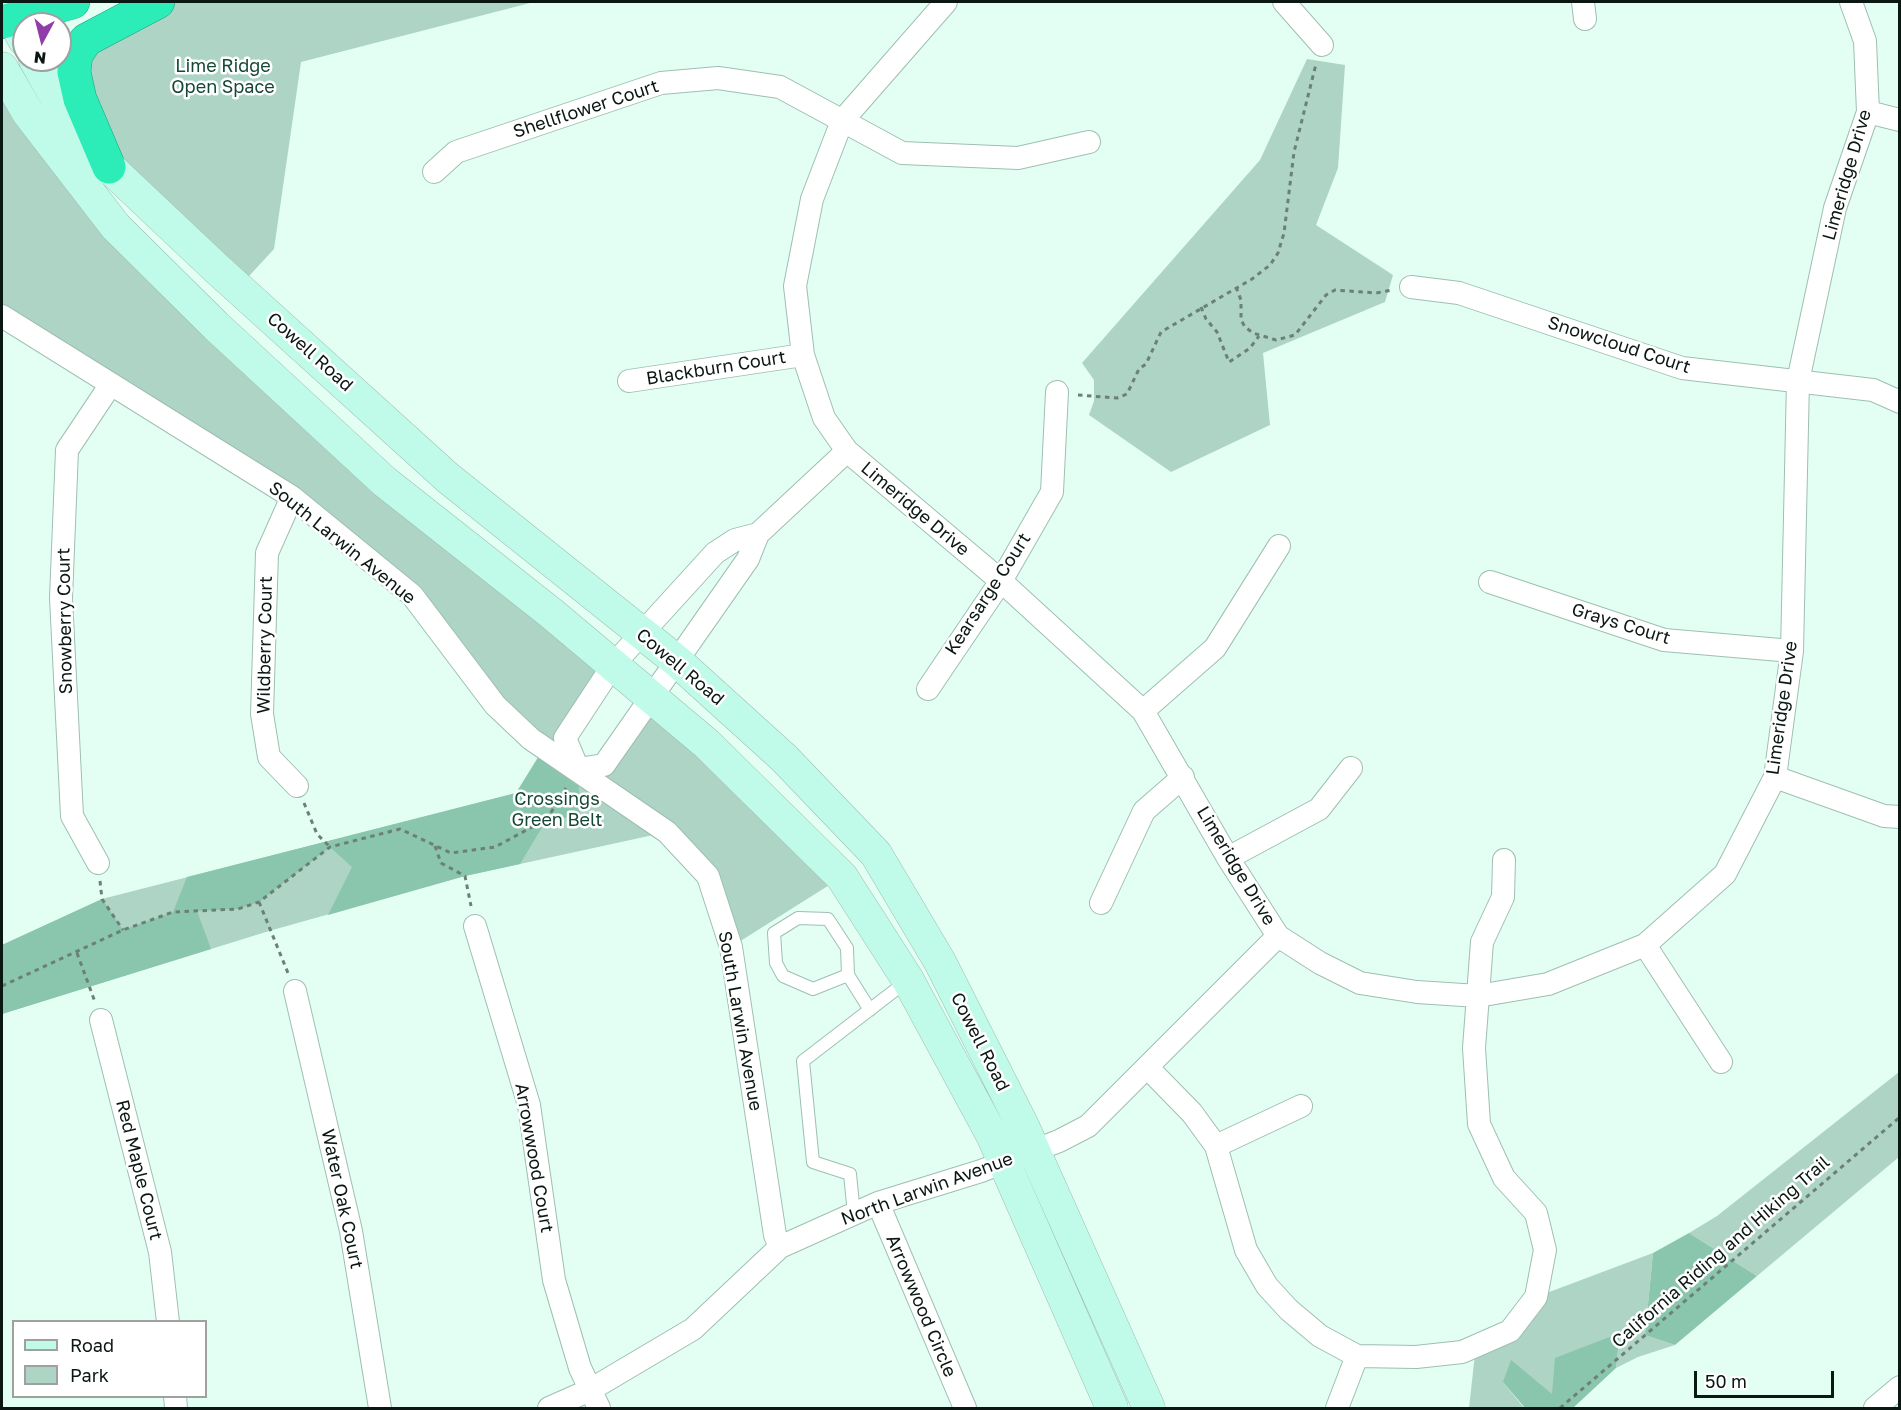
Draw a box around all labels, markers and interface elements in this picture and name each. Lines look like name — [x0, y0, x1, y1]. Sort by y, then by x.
north arrow — [12, 12, 72, 72]
text: N — [33, 47, 47, 69]
park label: Lime Ridge Open Space — [171, 55, 275, 98]
street label: Shellflower Court — [510, 75, 662, 143]
street label: Limeridge Drive — [1818, 107, 1876, 243]
street label: Cowell Road — [263, 308, 357, 396]
street label: Snowcloud Court — [1545, 312, 1693, 378]
street label: Blackburn Court — [645, 346, 787, 390]
street label: Limeridge Drive — [856, 457, 974, 561]
street label: South Larwin Avenue — [264, 477, 420, 609]
street label: Kearsarge Court — [941, 529, 1035, 659]
street label: Snowberry Court — [53, 547, 77, 695]
street label: Wildberry Court — [253, 576, 277, 714]
street label: Grays Court — [1569, 599, 1673, 649]
street label: Cowell Road — [632, 624, 728, 710]
street label: Limeridge Drive — [1762, 640, 1802, 776]
park label: Crossings Green Belt — [511, 788, 603, 830]
street label: Limeridge Drive — [1192, 803, 1280, 929]
street label: South Larwin Avenue — [714, 929, 766, 1113]
street label: Cowell Road — [946, 989, 1014, 1095]
street label: Arrowwood Court — [510, 1082, 558, 1234]
street label: Red Maple Court — [111, 1098, 167, 1242]
street label: Water Oak Court — [317, 1127, 367, 1271]
street label: North Larwin Avenue — [838, 1148, 1016, 1230]
street label: California Riding and Hiking Trail — [1608, 1152, 1834, 1352]
street label: Arrowwood Circle — [881, 1232, 961, 1380]
legend — [12, 1320, 207, 1398]
text: Road — [70, 1334, 114, 1356]
scale bar — [1697, 1359, 1836, 1397]
text: Park — [70, 1364, 109, 1386]
text: 50 m — [1705, 1370, 1747, 1392]

